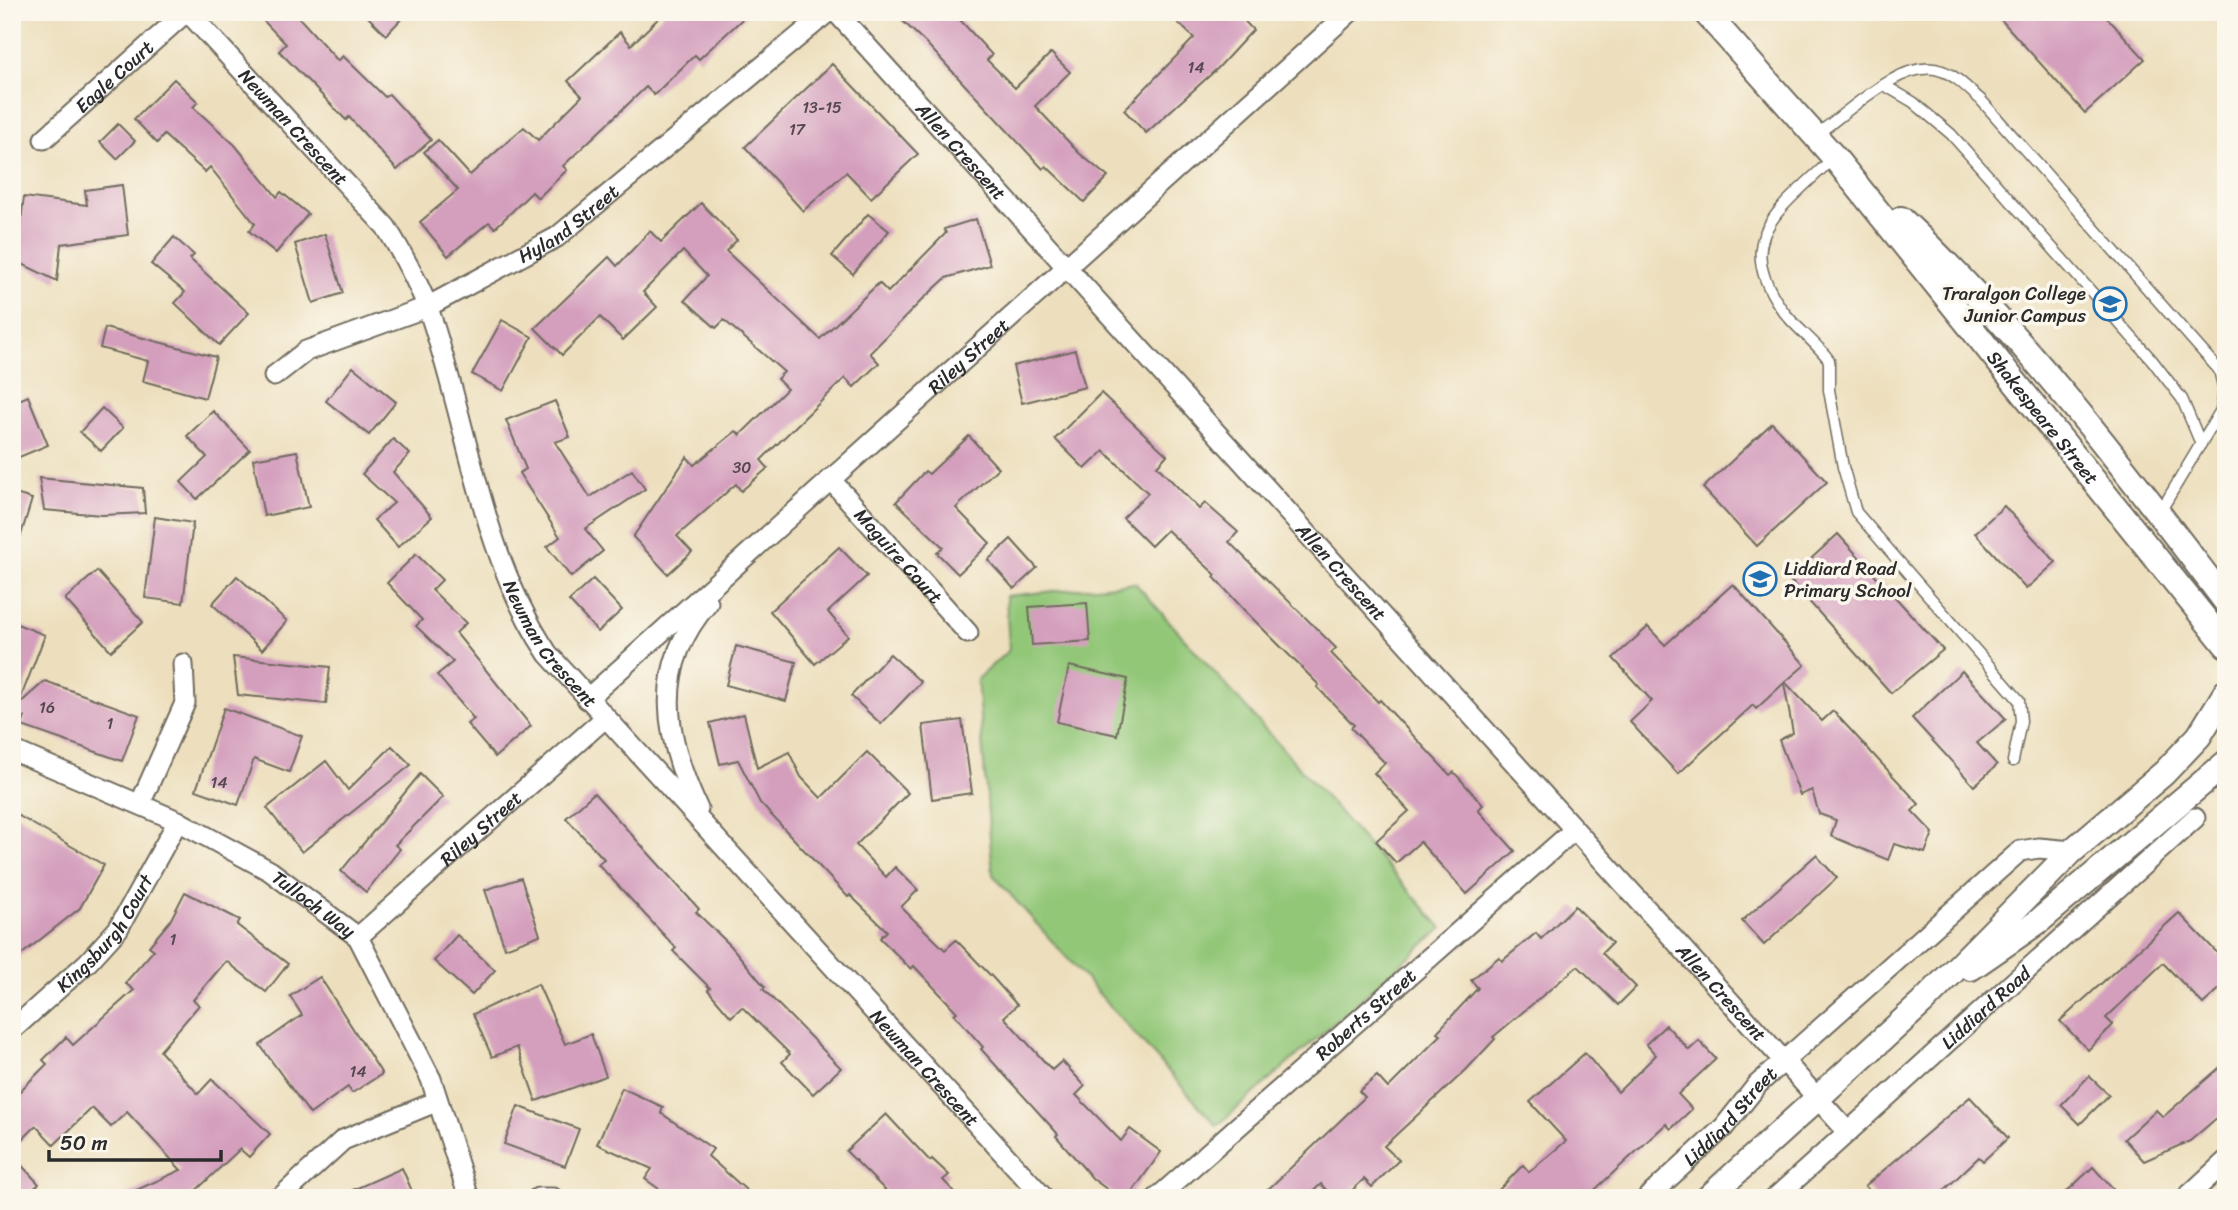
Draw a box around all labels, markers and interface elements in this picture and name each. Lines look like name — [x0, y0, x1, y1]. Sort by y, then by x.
street label: Eagle Court — [67, 32, 161, 121]
house number: 14 — [1188, 53, 1204, 82]
street label: Newman Crescent — [230, 60, 357, 193]
house number: 13-15 — [802, 93, 842, 122]
street label: Allen Crescent — [907, 93, 1015, 208]
house number: 17 — [789, 115, 806, 144]
street label: Hyland Street — [512, 175, 627, 272]
place label: Traralgon College Junior Campus — [1942, 277, 2086, 332]
school or university icon: Traralgon College Junior Campus — [2091, 285, 2129, 323]
street label: Riley Street — [919, 310, 1017, 402]
street label: Shakespeare Street — [1979, 343, 2108, 492]
house number: 30 — [733, 453, 751, 482]
street label: Maguire Court — [846, 500, 951, 612]
street label: Allen Crescent — [1287, 514, 1395, 628]
place label: Liddiard Road Primary School — [1784, 552, 1912, 607]
school or university icon: Liddiard Road Primary School — [1741, 560, 1779, 598]
street label: Newman Crescent — [494, 574, 606, 715]
house number: 16 — [39, 693, 55, 722]
house number: 1 — [107, 709, 114, 738]
house number: 14 — [211, 768, 227, 797]
street label: Riley Street — [432, 782, 530, 874]
street label: Tulloch Way — [265, 861, 363, 947]
street label: Kingsburgh Court — [48, 867, 162, 1000]
house number: 1 — [170, 925, 177, 954]
street label: Allen Crescent — [1667, 934, 1775, 1049]
street label: Liddiard Road — [1933, 957, 2039, 1057]
street label: Roberts Street — [1307, 960, 1424, 1068]
street label: Newman Crescent — [862, 1001, 988, 1134]
house number: 14 — [350, 1057, 366, 1086]
street label: Liddiard Street — [1675, 1058, 1785, 1174]
scale bar — [49, 1119, 220, 1163]
text: 50 m — [60, 1124, 108, 1162]

